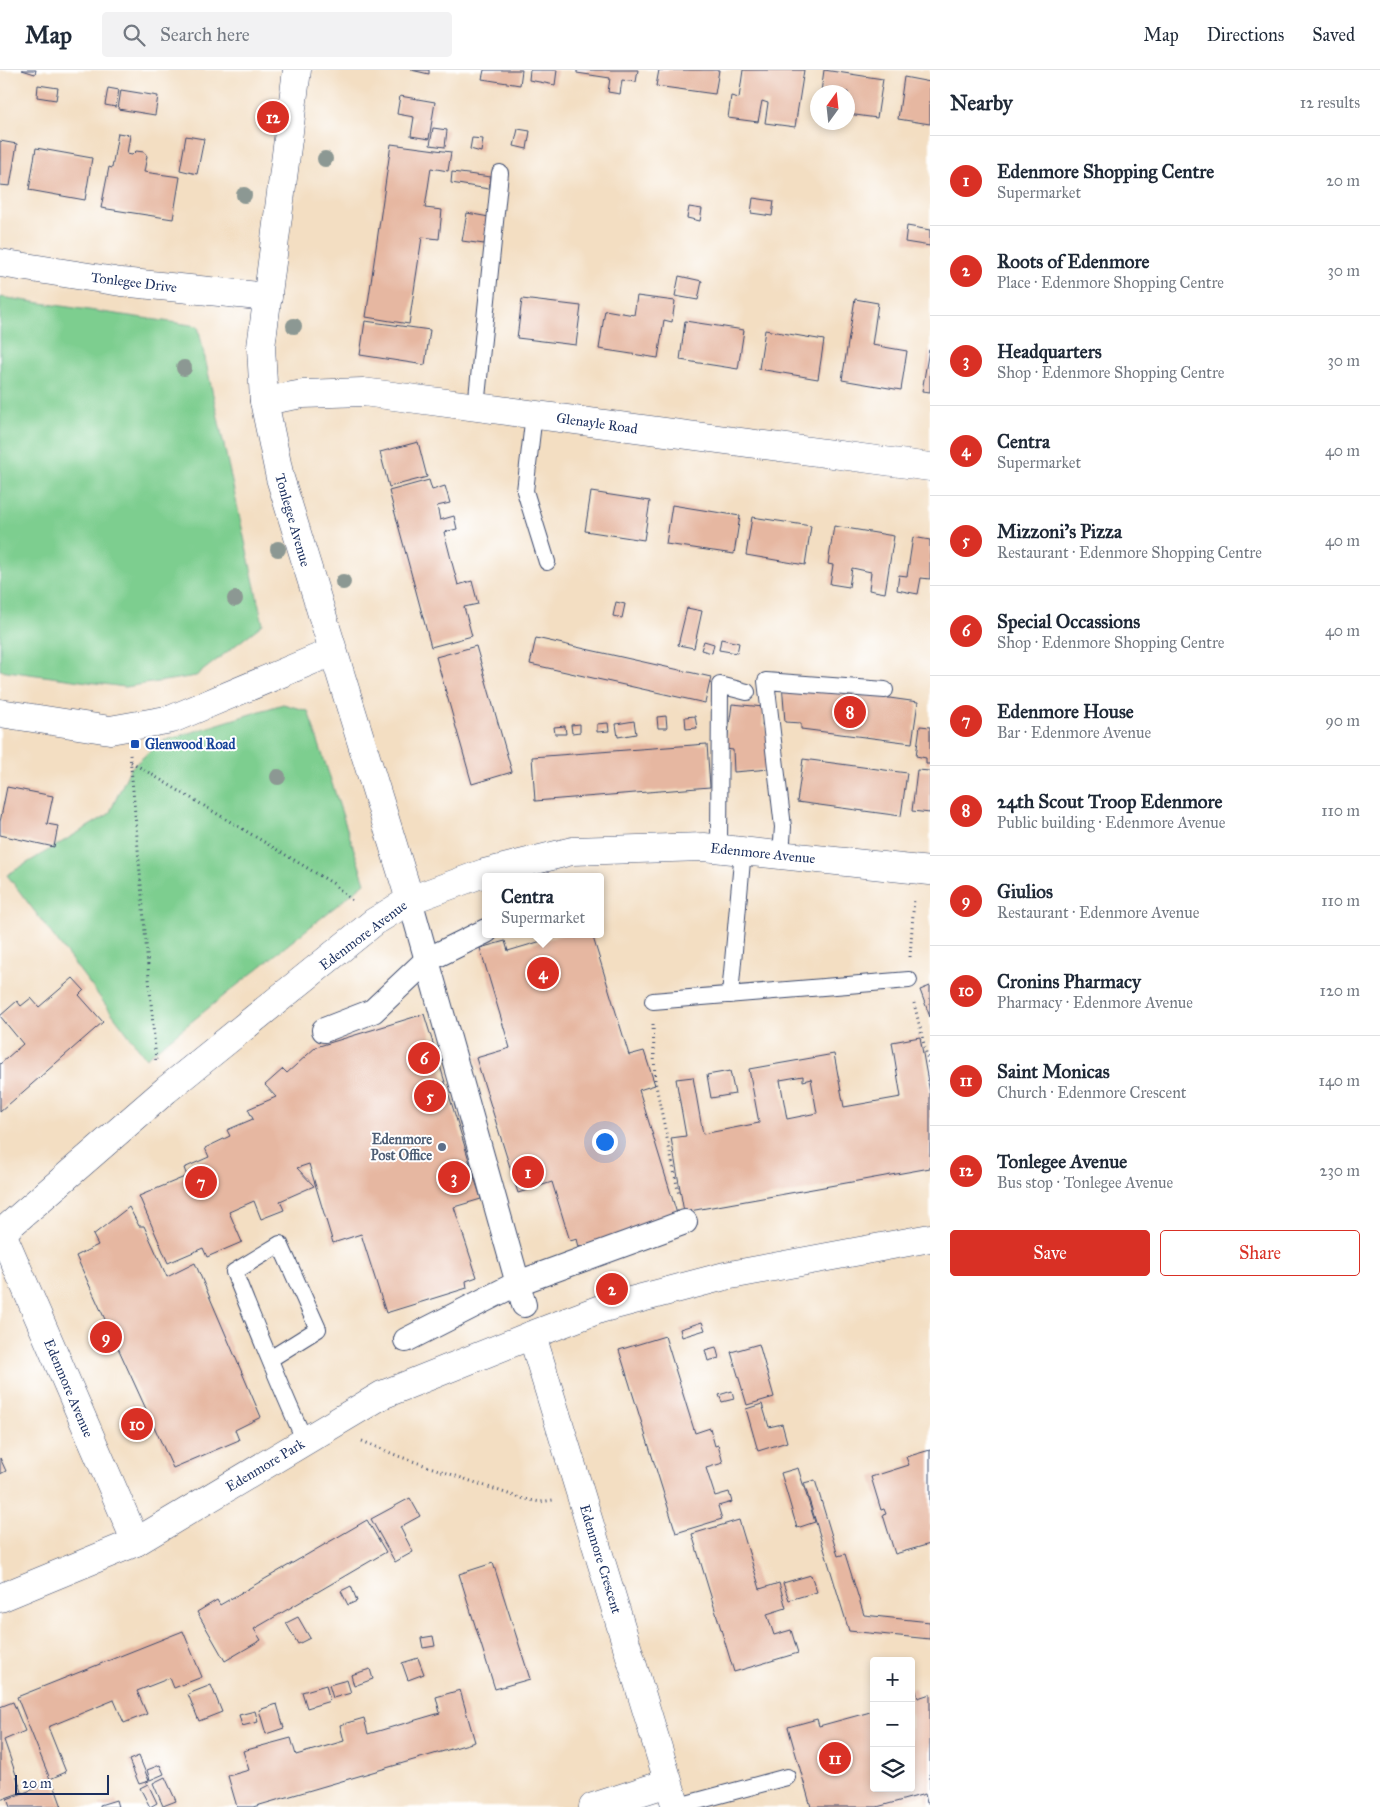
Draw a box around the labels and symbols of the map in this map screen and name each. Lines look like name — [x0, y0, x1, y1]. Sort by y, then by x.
north arrow — [810, 85, 855, 130]
pin: 12 — [257, 98, 289, 136]
street label: Tonlegee Drive — [90, 269, 178, 296]
street label: Glenayle Road — [555, 409, 639, 438]
street label: Tonlegee Avenue — [271, 472, 314, 569]
pin: 8 — [834, 693, 866, 731]
place label: Glenwood Road — [145, 736, 236, 753]
marker: Glenwood Road — [129, 738, 141, 750]
street label: Edenmore Avenue — [710, 840, 816, 867]
street label: Edenmore Avenue — [316, 897, 411, 974]
pin: 4 — [527, 954, 559, 992]
pin: 6 — [408, 1039, 440, 1077]
pin: 5 — [414, 1077, 446, 1115]
your location — [592, 1129, 618, 1155]
place label: Edenmore Post Office — [371, 1131, 432, 1164]
marker: Edenmore Post Office — [436, 1141, 448, 1153]
pin: 1 — [512, 1153, 544, 1191]
pin: 3 — [438, 1158, 470, 1196]
pin: 7 — [185, 1163, 217, 1201]
pin: 2 — [596, 1270, 628, 1308]
pin: 9 — [90, 1318, 122, 1356]
street label: Edenmore Avenue — [40, 1336, 97, 1440]
pin: 10 — [121, 1405, 153, 1443]
street label: Edenmore Park — [223, 1435, 308, 1496]
street label: Edenmore Crescent — [576, 1503, 625, 1616]
pin: 11 — [819, 1739, 851, 1777]
scale bar — [15, 1772, 109, 1795]

